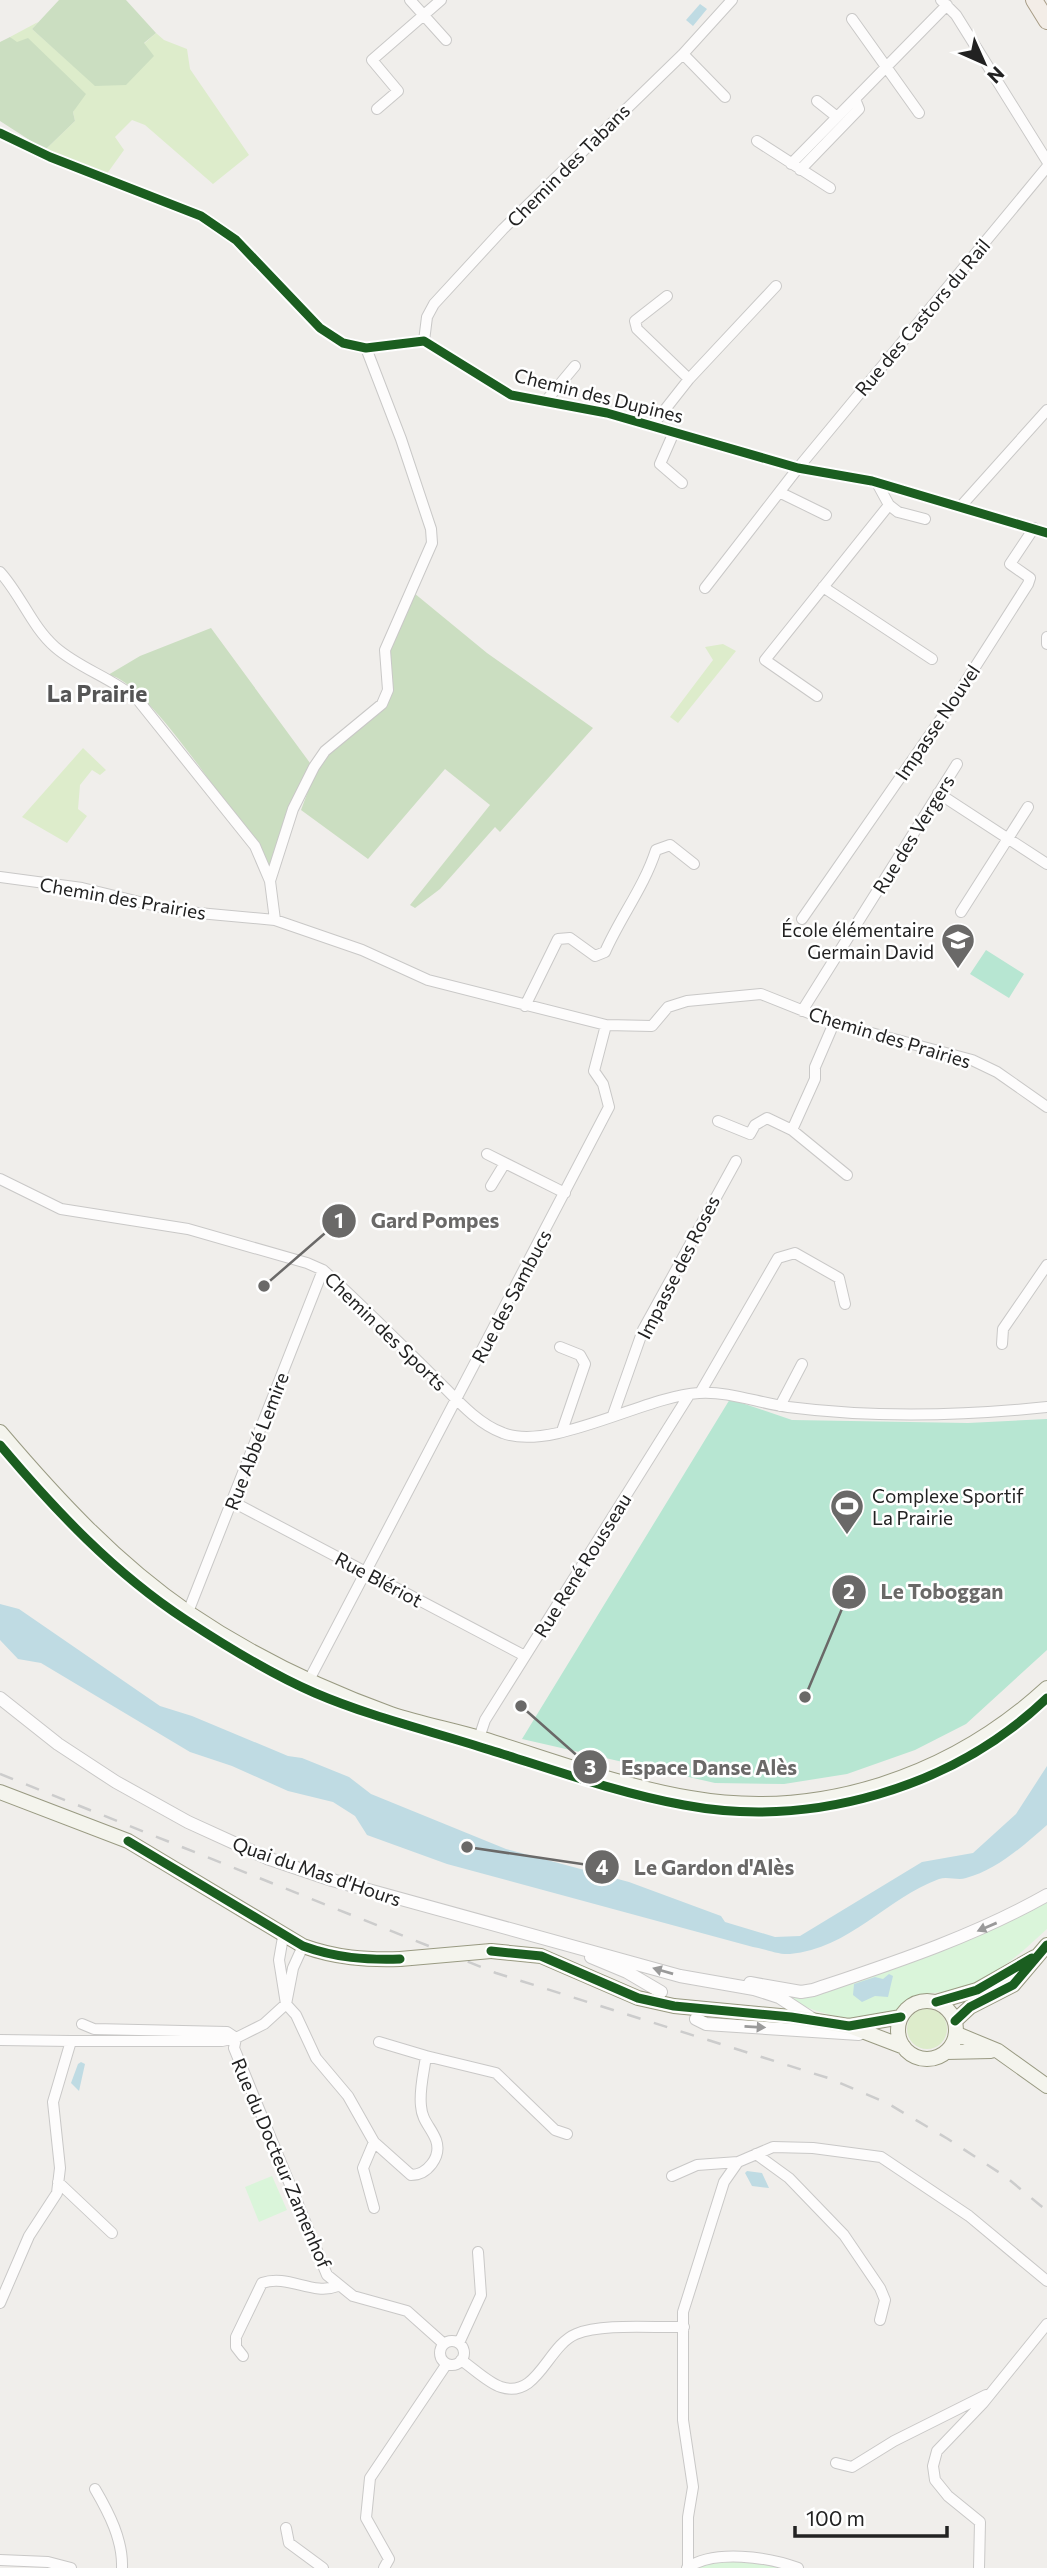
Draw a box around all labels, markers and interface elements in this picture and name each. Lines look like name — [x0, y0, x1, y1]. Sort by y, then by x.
north arrow — [949, 28, 1019, 98]
text: N — [983, 62, 1010, 89]
street label: Chemin des Tabans — [502, 99, 634, 231]
street label: Rue des Castors du Rail — [850, 234, 994, 400]
street label: Chemin des Dupines — [512, 363, 686, 427]
street label: Impasse Nouvel — [890, 660, 984, 784]
district label: La Prairie — [47, 679, 147, 707]
street label: Rue des Vergers — [867, 770, 959, 898]
street label: Chemin des Prairies — [38, 872, 208, 924]
place label: École élémentaire Germain David — [781, 918, 934, 963]
school or university icon: École élémentaire Germain David — [939, 921, 977, 970]
street label: Chemin des Prairies — [806, 1001, 974, 1073]
street label: Impasse des Roses — [632, 1191, 724, 1343]
callout: Gard Pompes — [321, 1200, 513, 1242]
text: 1 — [334, 1207, 344, 1232]
text: Gard Pompes — [371, 1207, 499, 1232]
street label: Rue des Sambucs — [466, 1225, 556, 1367]
street label: Chemin des Sports — [320, 1267, 452, 1395]
street label: Rue Abbé Lemire — [219, 1369, 293, 1513]
place label: Complexe Sportif La Prairie — [872, 1484, 1024, 1529]
sports icon: Complexe Sportif La Prairie — [828, 1487, 866, 1536]
street label: Rue René Rousseau — [528, 1489, 636, 1641]
street label: Rue Blériot — [331, 1546, 427, 1612]
callout: Le Toboggan — [831, 1571, 1017, 1613]
text: 2 — [843, 1578, 855, 1603]
text: Le Toboggan — [880, 1578, 1004, 1603]
callout: Espace Danse Alès — [572, 1746, 811, 1788]
text: 3 — [584, 1754, 596, 1779]
text: Espace Danse Alès — [621, 1754, 797, 1779]
street label: Quai du Mas d'Hours — [230, 1831, 404, 1911]
callout: Le Gardon d'Alès — [585, 1846, 808, 1888]
text: 4 — [596, 1854, 609, 1879]
text: Le Gardon d'Alès — [634, 1854, 794, 1879]
one-way arrow — [976, 1921, 997, 1932]
one-way arrow — [652, 1966, 673, 1976]
one-way arrow — [745, 2022, 767, 2033]
street label: Rue du Docteur Zamenhof — [227, 2054, 337, 2272]
scale bar — [795, 2494, 947, 2538]
text: 100 m — [806, 2505, 865, 2530]

